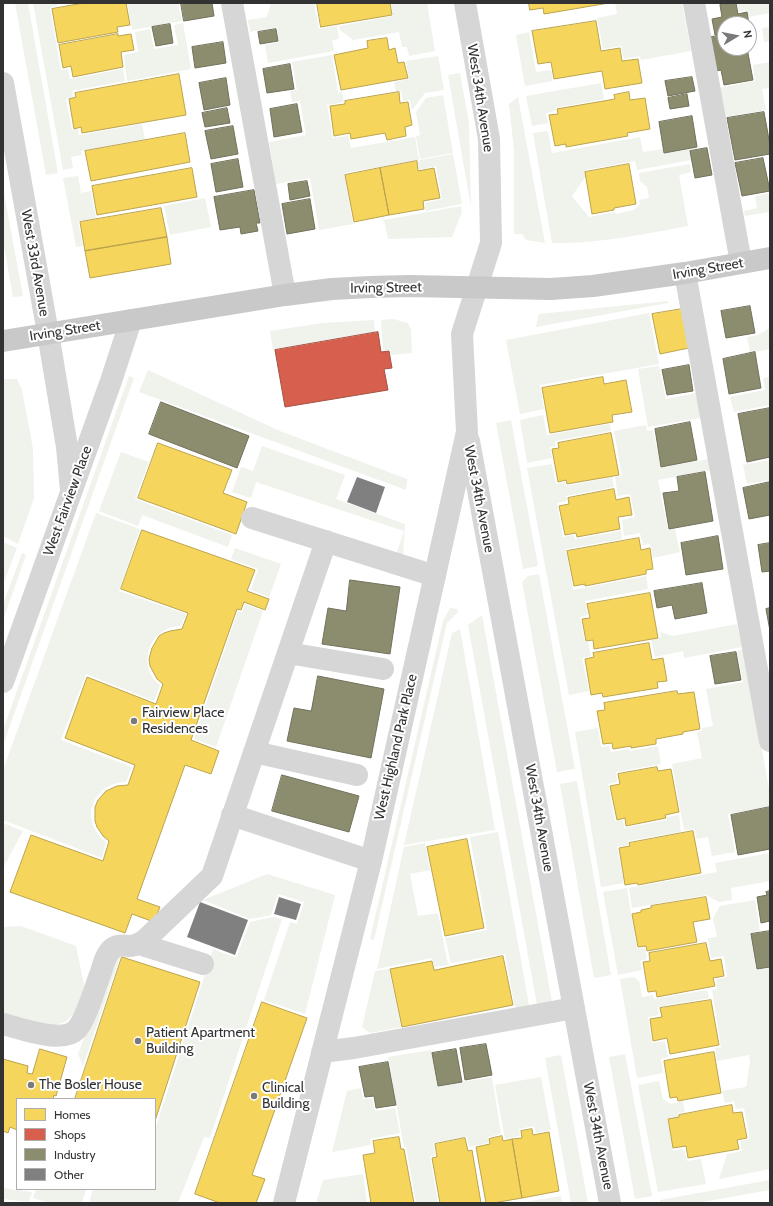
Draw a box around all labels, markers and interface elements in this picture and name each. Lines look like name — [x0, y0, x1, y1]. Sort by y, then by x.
north arrow — [717, 16, 757, 56]
text: N — [740, 29, 755, 39]
street label: West 34th Avenue — [463, 43, 497, 153]
street label: West 33rd Avenue — [17, 208, 53, 318]
street label: Irving Street — [671, 255, 745, 283]
street label: Irving Street — [350, 279, 422, 297]
street label: Irving Street — [28, 317, 102, 345]
street label: West Fairview Place — [40, 444, 96, 558]
street label: West 34th Avenue — [460, 444, 498, 554]
street label: West Highland Park Place — [371, 672, 421, 822]
place label: Fairview Place Residences — [142, 705, 224, 738]
marker: Fairview Place Residences — [129, 716, 139, 726]
street label: West 34th Avenue — [521, 763, 557, 873]
place label: Patient Apartment Building — [146, 1025, 255, 1058]
marker: Patient Apartment Building — [133, 1036, 143, 1046]
place label: The Bosler House — [39, 1077, 142, 1093]
marker: The Bosler House — [26, 1080, 36, 1090]
place label: Clinical Building — [262, 1080, 309, 1112]
street label: West 34th Avenue — [579, 1081, 617, 1191]
marker: Clinical Building — [249, 1091, 259, 1101]
legend — [16, 1098, 156, 1190]
text: Homes — [54, 1107, 91, 1122]
text: Shops — [54, 1127, 86, 1142]
text: Industry — [54, 1147, 95, 1162]
text: Other — [54, 1167, 84, 1182]

